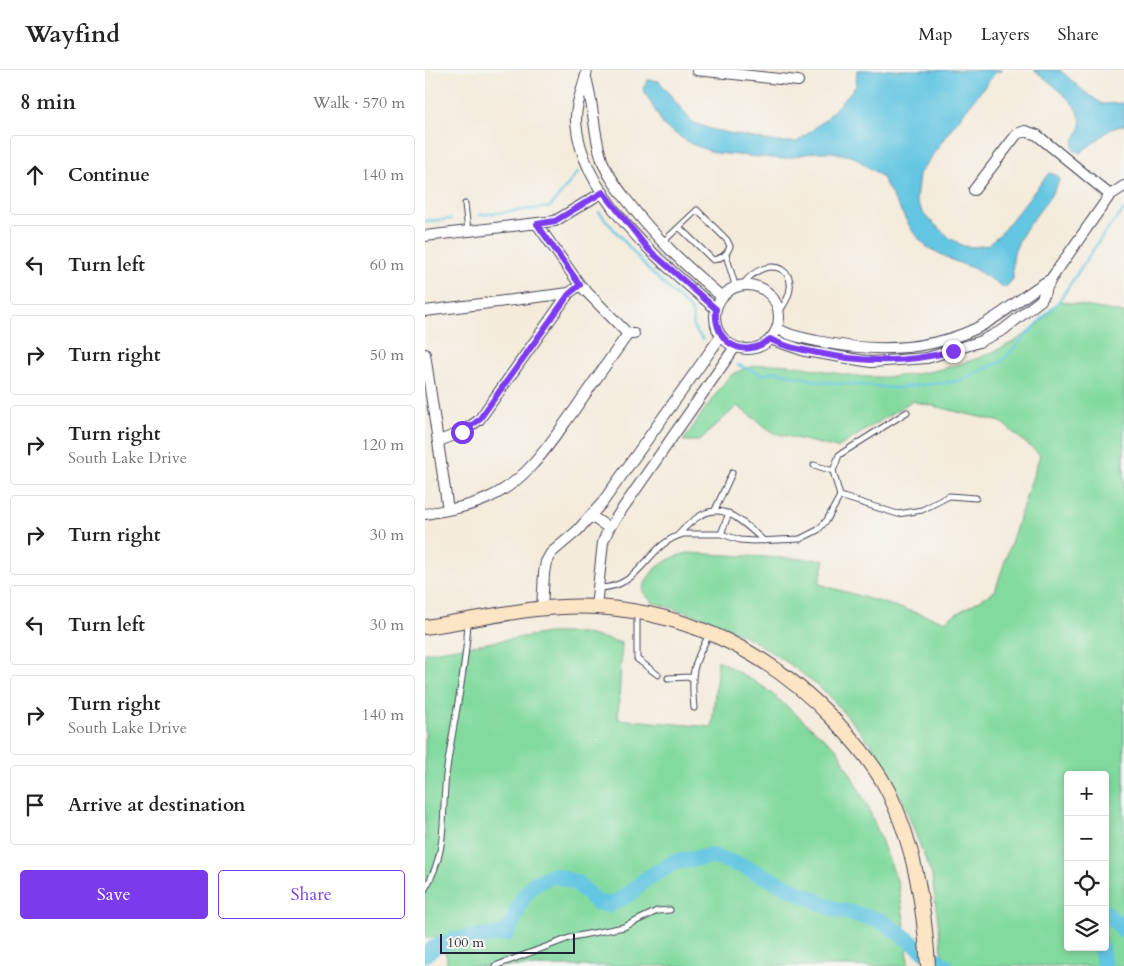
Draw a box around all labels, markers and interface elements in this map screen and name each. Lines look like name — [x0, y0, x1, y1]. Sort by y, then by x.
text: Wayfind — [25, 18, 120, 51]
text: Map — [918, 22, 953, 47]
text: Layers — [981, 22, 1030, 47]
text: Share — [1058, 22, 1099, 47]
text: 8 min — [20, 88, 76, 117]
text: Walk · 570 m — [313, 92, 405, 114]
icon: ahead — [21, 161, 49, 189]
text: Continue — [68, 162, 150, 188]
text: 140 m — [362, 164, 404, 186]
icon: left — [21, 251, 49, 279]
text: Turn left — [68, 252, 145, 278]
text: 60 m — [370, 254, 404, 276]
route end — [942, 340, 965, 363]
icon: right — [21, 341, 49, 369]
text: Turn right — [68, 342, 160, 368]
text: 50 m — [370, 344, 404, 366]
text: Turn right — [68, 421, 160, 447]
route start — [451, 421, 474, 444]
icon: right — [21, 431, 49, 459]
text: 120 m — [362, 434, 404, 456]
text: South Lake Drive — [68, 447, 187, 469]
icon: right — [21, 521, 49, 549]
text: Turn right — [68, 522, 160, 548]
text: 30 m — [370, 524, 404, 546]
icon: left — [21, 611, 49, 639]
text: Turn left — [68, 612, 145, 638]
text: 30 m — [370, 614, 404, 636]
text: Turn right — [68, 691, 160, 717]
icon: right — [21, 701, 49, 729]
text: 140 m — [362, 704, 404, 726]
text: South Lake Drive — [68, 717, 187, 739]
map controls — [1064, 771, 1109, 951]
button: + — [1064, 771, 1109, 816]
icon: arrive — [21, 791, 49, 819]
text: Arrive at destination — [68, 792, 245, 818]
button: − — [1064, 816, 1109, 861]
button: locate — [1064, 861, 1109, 906]
button: Save — [20, 870, 208, 919]
button: Share — [218, 870, 405, 919]
button: layers — [1064, 906, 1109, 951]
scale bar — [440, 931, 575, 954]
text: 100 m — [447, 933, 484, 952]

